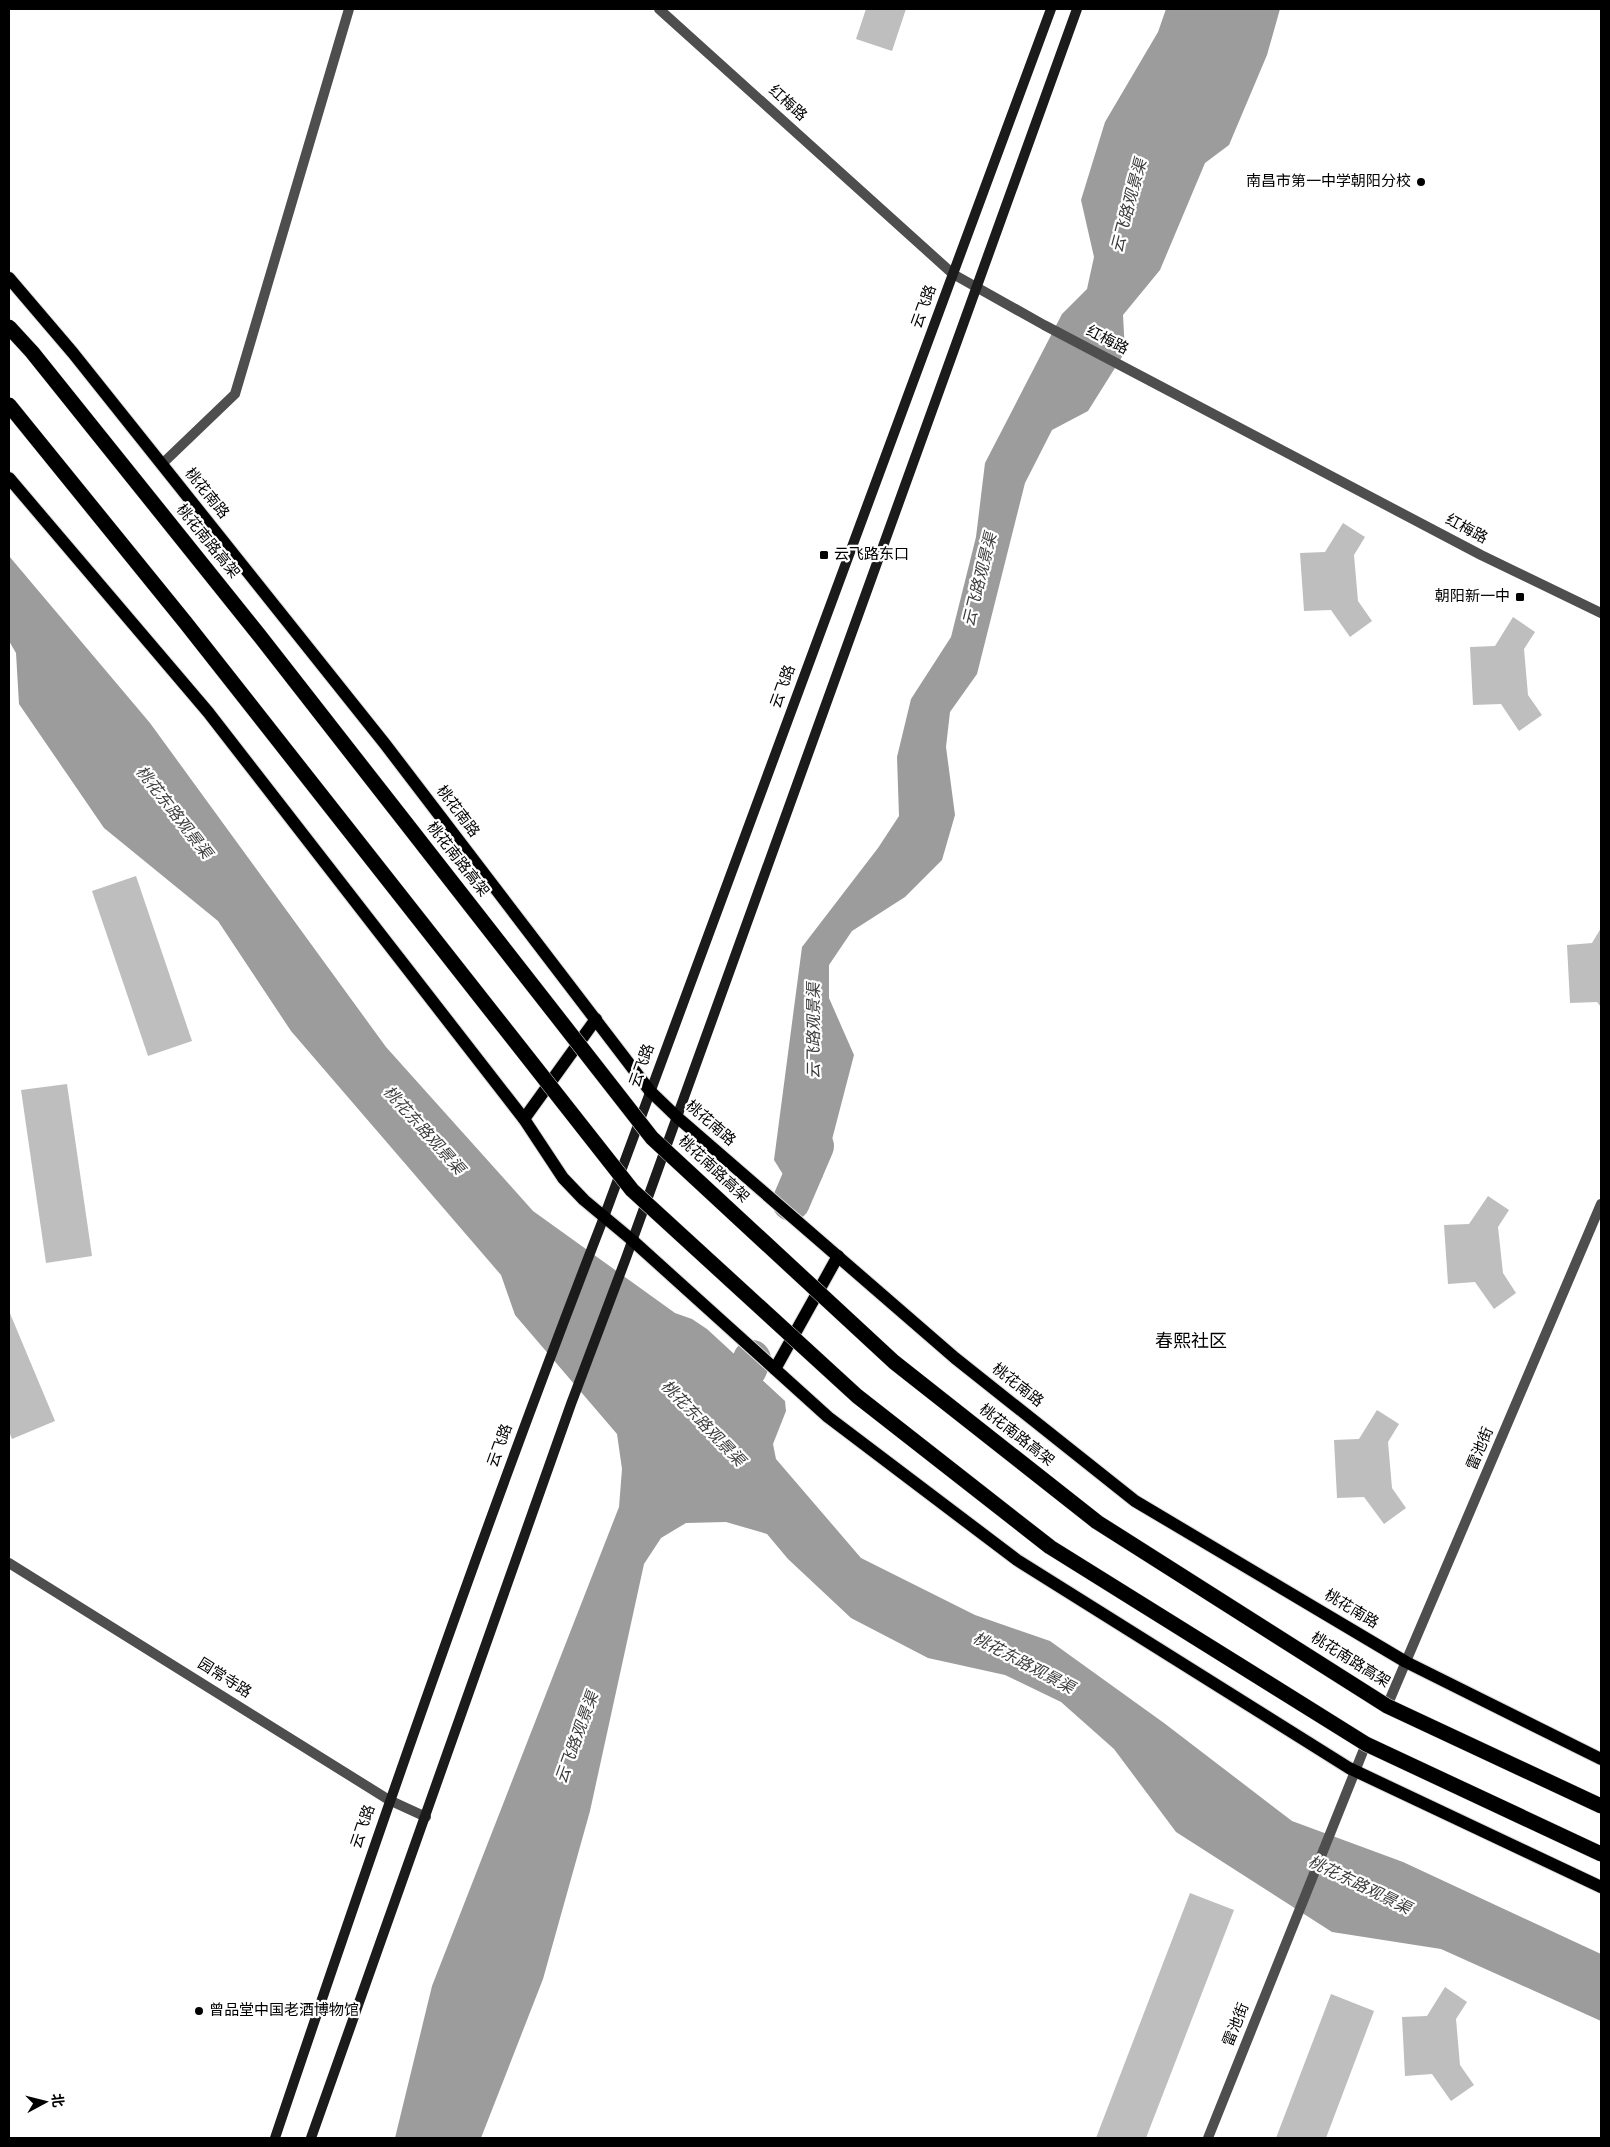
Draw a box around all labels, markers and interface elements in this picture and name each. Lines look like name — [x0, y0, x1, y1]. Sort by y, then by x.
street label: 红梅路 — [764, 82, 810, 126]
water label: 云飞路观景渠 — [1108, 155, 1153, 255]
place label: 南昌市第一中学朝阳分校 — [1246, 172, 1411, 192]
marker: 南昌市第一中学朝阳分校 — [1415, 176, 1427, 188]
street label: 云飞路 — [908, 283, 942, 331]
street label: 红梅路 — [1083, 322, 1131, 360]
street label: 桃花南路 — [180, 465, 232, 523]
street label: 桃花南路高架 — [171, 501, 243, 583]
street label: 红梅路 — [1442, 511, 1490, 549]
water label: 云飞路观景渠 — [960, 529, 1003, 629]
place label: 云飞路东口 — [834, 546, 909, 565]
marker: 云飞路东口 — [818, 549, 830, 561]
place label: 朝阳新一中 — [1435, 588, 1510, 607]
marker: 朝阳新一中 — [1514, 591, 1526, 603]
street label: 云飞路 — [767, 663, 801, 711]
water label: 桃花东路观景渠 — [131, 763, 217, 865]
street label: 桃花南路 — [431, 782, 483, 842]
street label: 桃花南路高架 — [422, 819, 492, 901]
water label: 云飞路观景渠 — [805, 981, 825, 1079]
street label: 云飞路 — [626, 1042, 660, 1090]
water label: 桃花东路观景渠 — [378, 1083, 469, 1181]
street label: 桃花南路 — [681, 1097, 739, 1151]
street label: 桃花南路高架 — [674, 1132, 752, 1208]
district label: 春熙社区 — [1155, 1331, 1227, 1354]
street label: 桃花南路 — [988, 1360, 1046, 1412]
water label: 桃花东路观景渠 — [656, 1377, 749, 1473]
street label: 桃花南路高架 — [975, 1401, 1057, 1471]
street label: 云飞路 — [484, 1422, 518, 1470]
street label: 雷池街 — [1463, 1425, 1499, 1473]
street label: 桃花南路 — [1320, 1586, 1382, 1634]
water label: 桃花东路观景渠 — [969, 1629, 1079, 1700]
street label: 桃花南路高架 — [1307, 1629, 1393, 1693]
street label: 园常寺路 — [194, 1655, 254, 1703]
water label: 云飞路观景渠 — [552, 1688, 604, 1787]
street label: 云飞路 — [348, 1803, 380, 1851]
water label: 桃花东路观景渠 — [1304, 1852, 1416, 1920]
place label: 曾品堂中国老酒博物馆 — [209, 2001, 359, 2021]
street label: 雷池街 — [1220, 2001, 1254, 2049]
marker: 曾品堂中国老酒博物馆 — [193, 2005, 205, 2017]
north arrow — [20, 2077, 70, 2127]
text: 北 — [47, 2093, 66, 2109]

